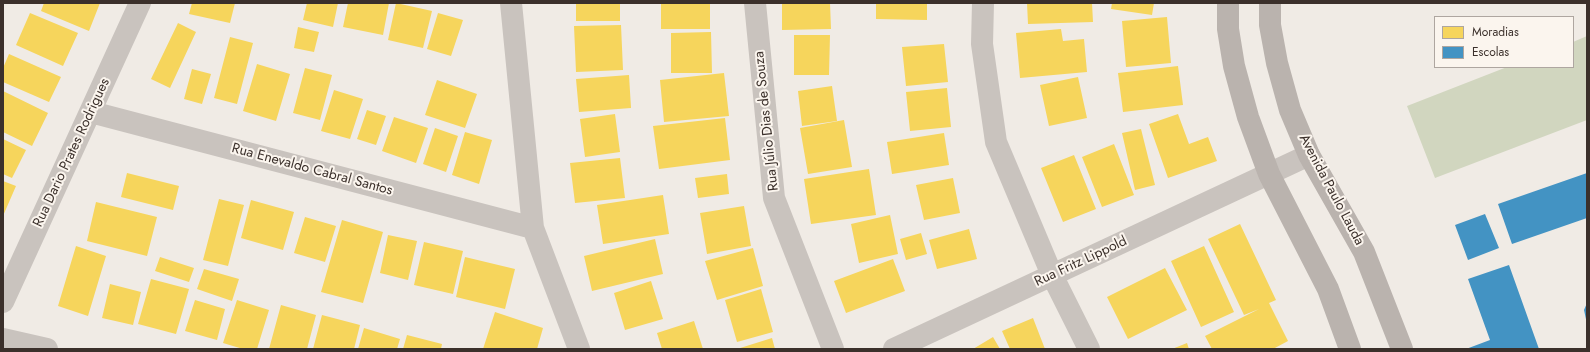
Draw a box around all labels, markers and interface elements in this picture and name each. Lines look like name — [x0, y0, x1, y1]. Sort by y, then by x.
legend — [1434, 16, 1574, 68]
text: Moradias — [1472, 23, 1519, 41]
text: Escolas — [1472, 43, 1509, 61]
street label: Rua Júlio Dias de Souza — [751, 50, 783, 192]
street label: Rua Dario Prates Rodrigues — [30, 76, 114, 230]
street label: Avenida Paulo Lauda — [1295, 132, 1367, 248]
street label: Rua Enevaldo Cabral Santos — [230, 140, 394, 200]
street label: Rua Fritz Lippold — [1032, 233, 1130, 291]

